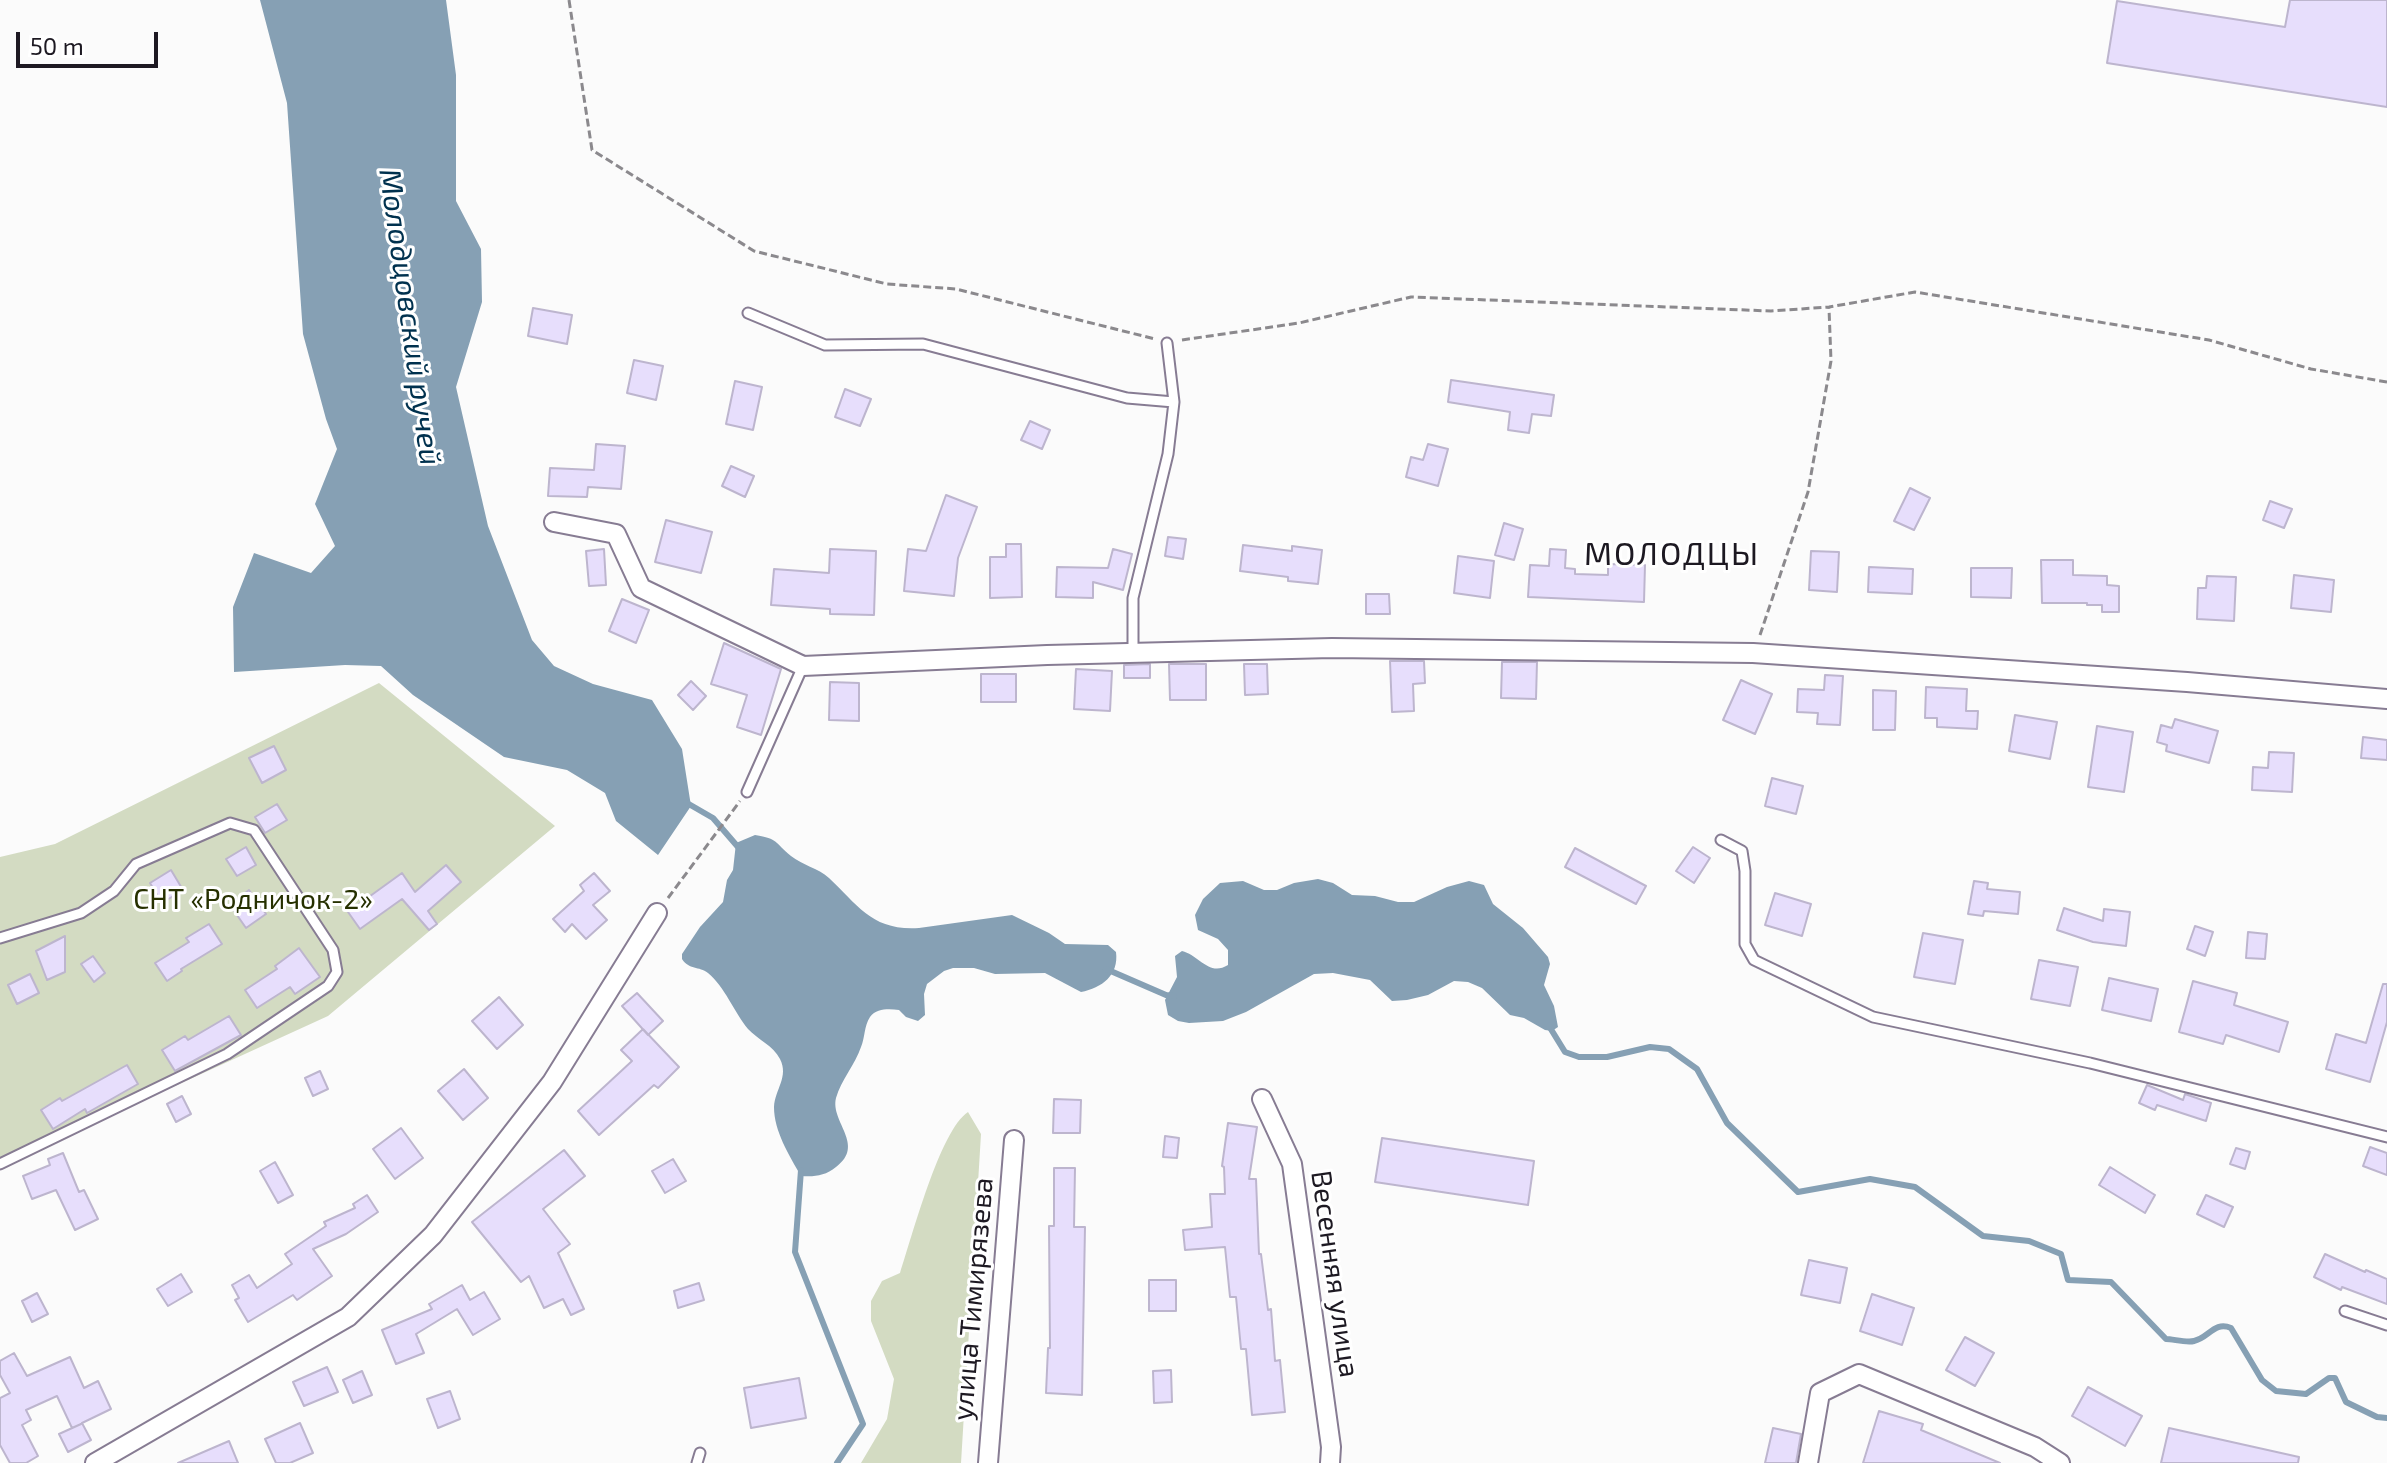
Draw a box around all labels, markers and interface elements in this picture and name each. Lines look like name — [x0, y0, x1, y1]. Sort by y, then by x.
scale bar — [20, 16, 162, 66]
text: 50 m — [30, 31, 84, 60]
water label: Молодцовский ручей — [371, 166, 449, 468]
district label: МОЛОДЦЫ — [1584, 535, 1760, 573]
park label: СНТ «Родничок-2» — [133, 883, 373, 917]
street label: Весенняя улица — [1304, 1168, 1366, 1380]
street label: улица Тимирязева — [946, 1176, 1000, 1422]

